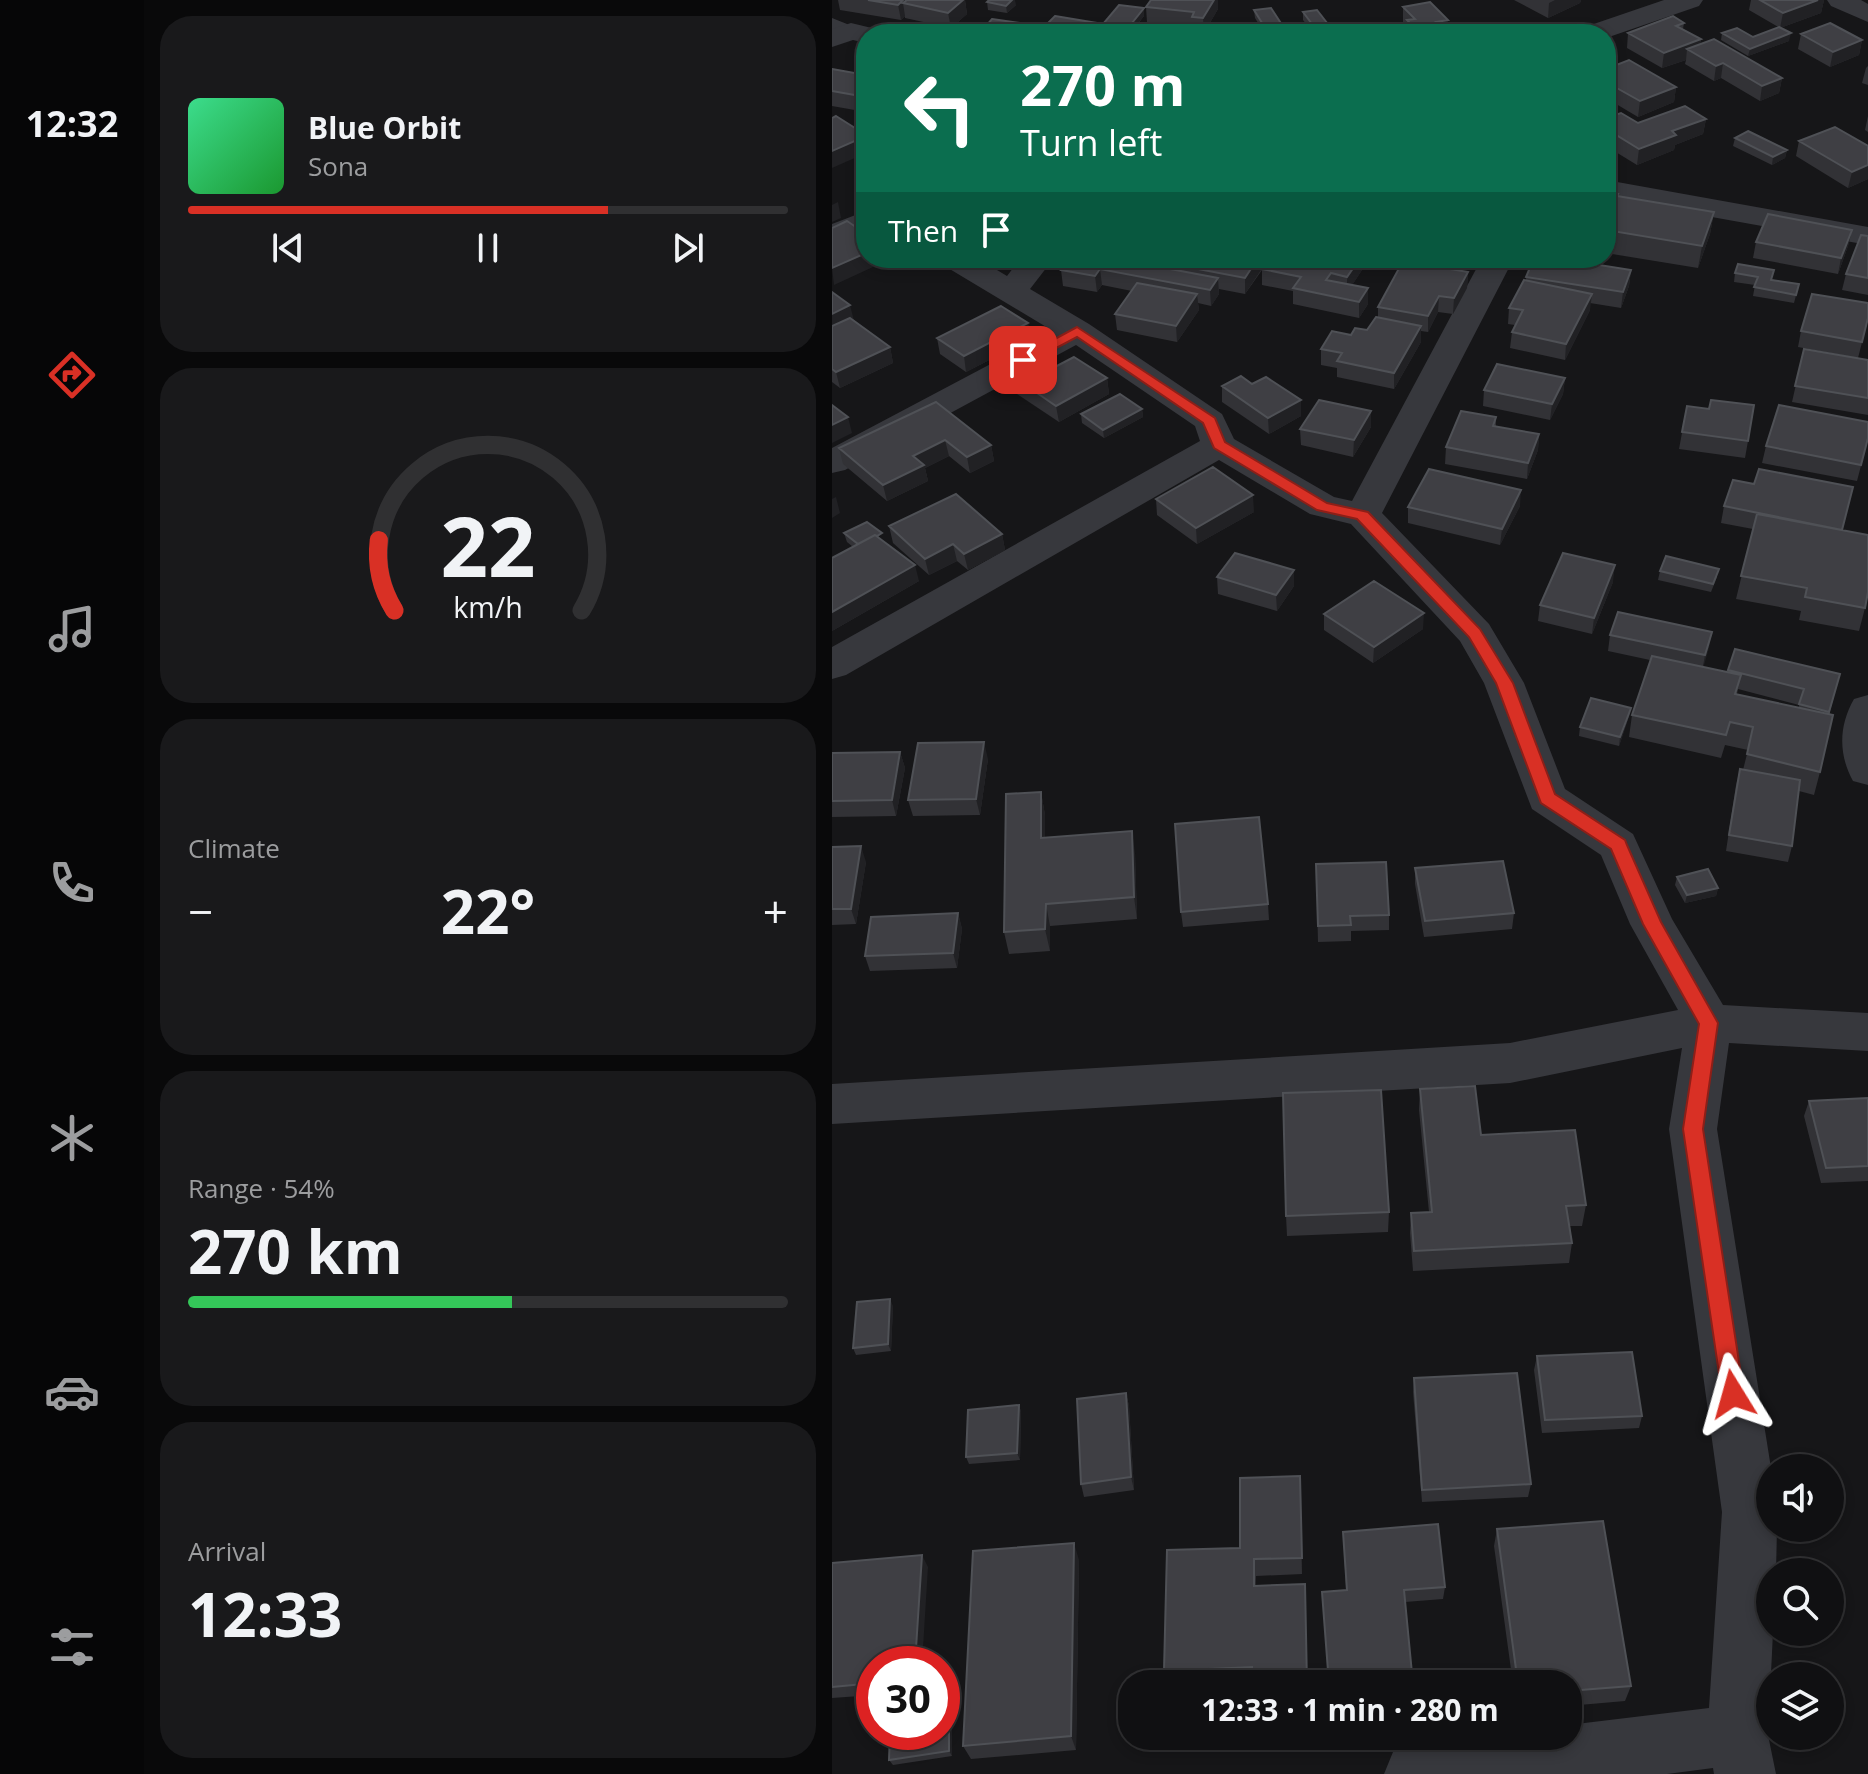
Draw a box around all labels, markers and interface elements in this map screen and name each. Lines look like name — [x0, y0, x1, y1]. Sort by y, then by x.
text: 270 m — [1020, 46, 1186, 122]
icon: left — [888, 56, 992, 160]
text: 12:32 — [26, 99, 118, 148]
text: Blue Orbit — [308, 107, 461, 148]
text: Turn left — [1020, 118, 1162, 167]
text: Sona — [308, 148, 368, 184]
icon: arrive — [974, 208, 1018, 252]
text: Then — [888, 210, 958, 251]
icon: previous — [266, 226, 310, 270]
icon: pause — [466, 226, 510, 270]
icon: next — [666, 226, 710, 270]
pin — [989, 326, 1057, 394]
icon: arrive — [1001, 338, 1045, 382]
icon: directions — [44, 347, 100, 403]
text: 22 — [440, 488, 536, 601]
text: km/h — [453, 588, 523, 627]
icon: music — [44, 601, 100, 657]
text: Climate — [188, 830, 280, 866]
icon: phone — [44, 855, 100, 911]
text: 22° — [441, 870, 535, 952]
text: − — [188, 881, 213, 941]
text: + — [763, 881, 788, 941]
icon: climate — [44, 1110, 100, 1166]
text: Range · 54% — [188, 1170, 335, 1206]
text: 270 km — [188, 1210, 403, 1292]
position arrow — [1691, 1352, 1775, 1436]
icon: car — [44, 1364, 100, 1420]
map controls — [1756, 1454, 1844, 1750]
button: sound — [1756, 1454, 1844, 1542]
text: Arrival — [188, 1533, 266, 1569]
button: search — [1756, 1558, 1844, 1646]
text: 12:33 — [188, 1573, 342, 1655]
icon: filters — [44, 1619, 100, 1675]
speed limit sign: 30 — [856, 1646, 960, 1750]
button: layers — [1756, 1662, 1844, 1750]
text: 12:33 · 1 min · 280 m — [1201, 1689, 1499, 1730]

